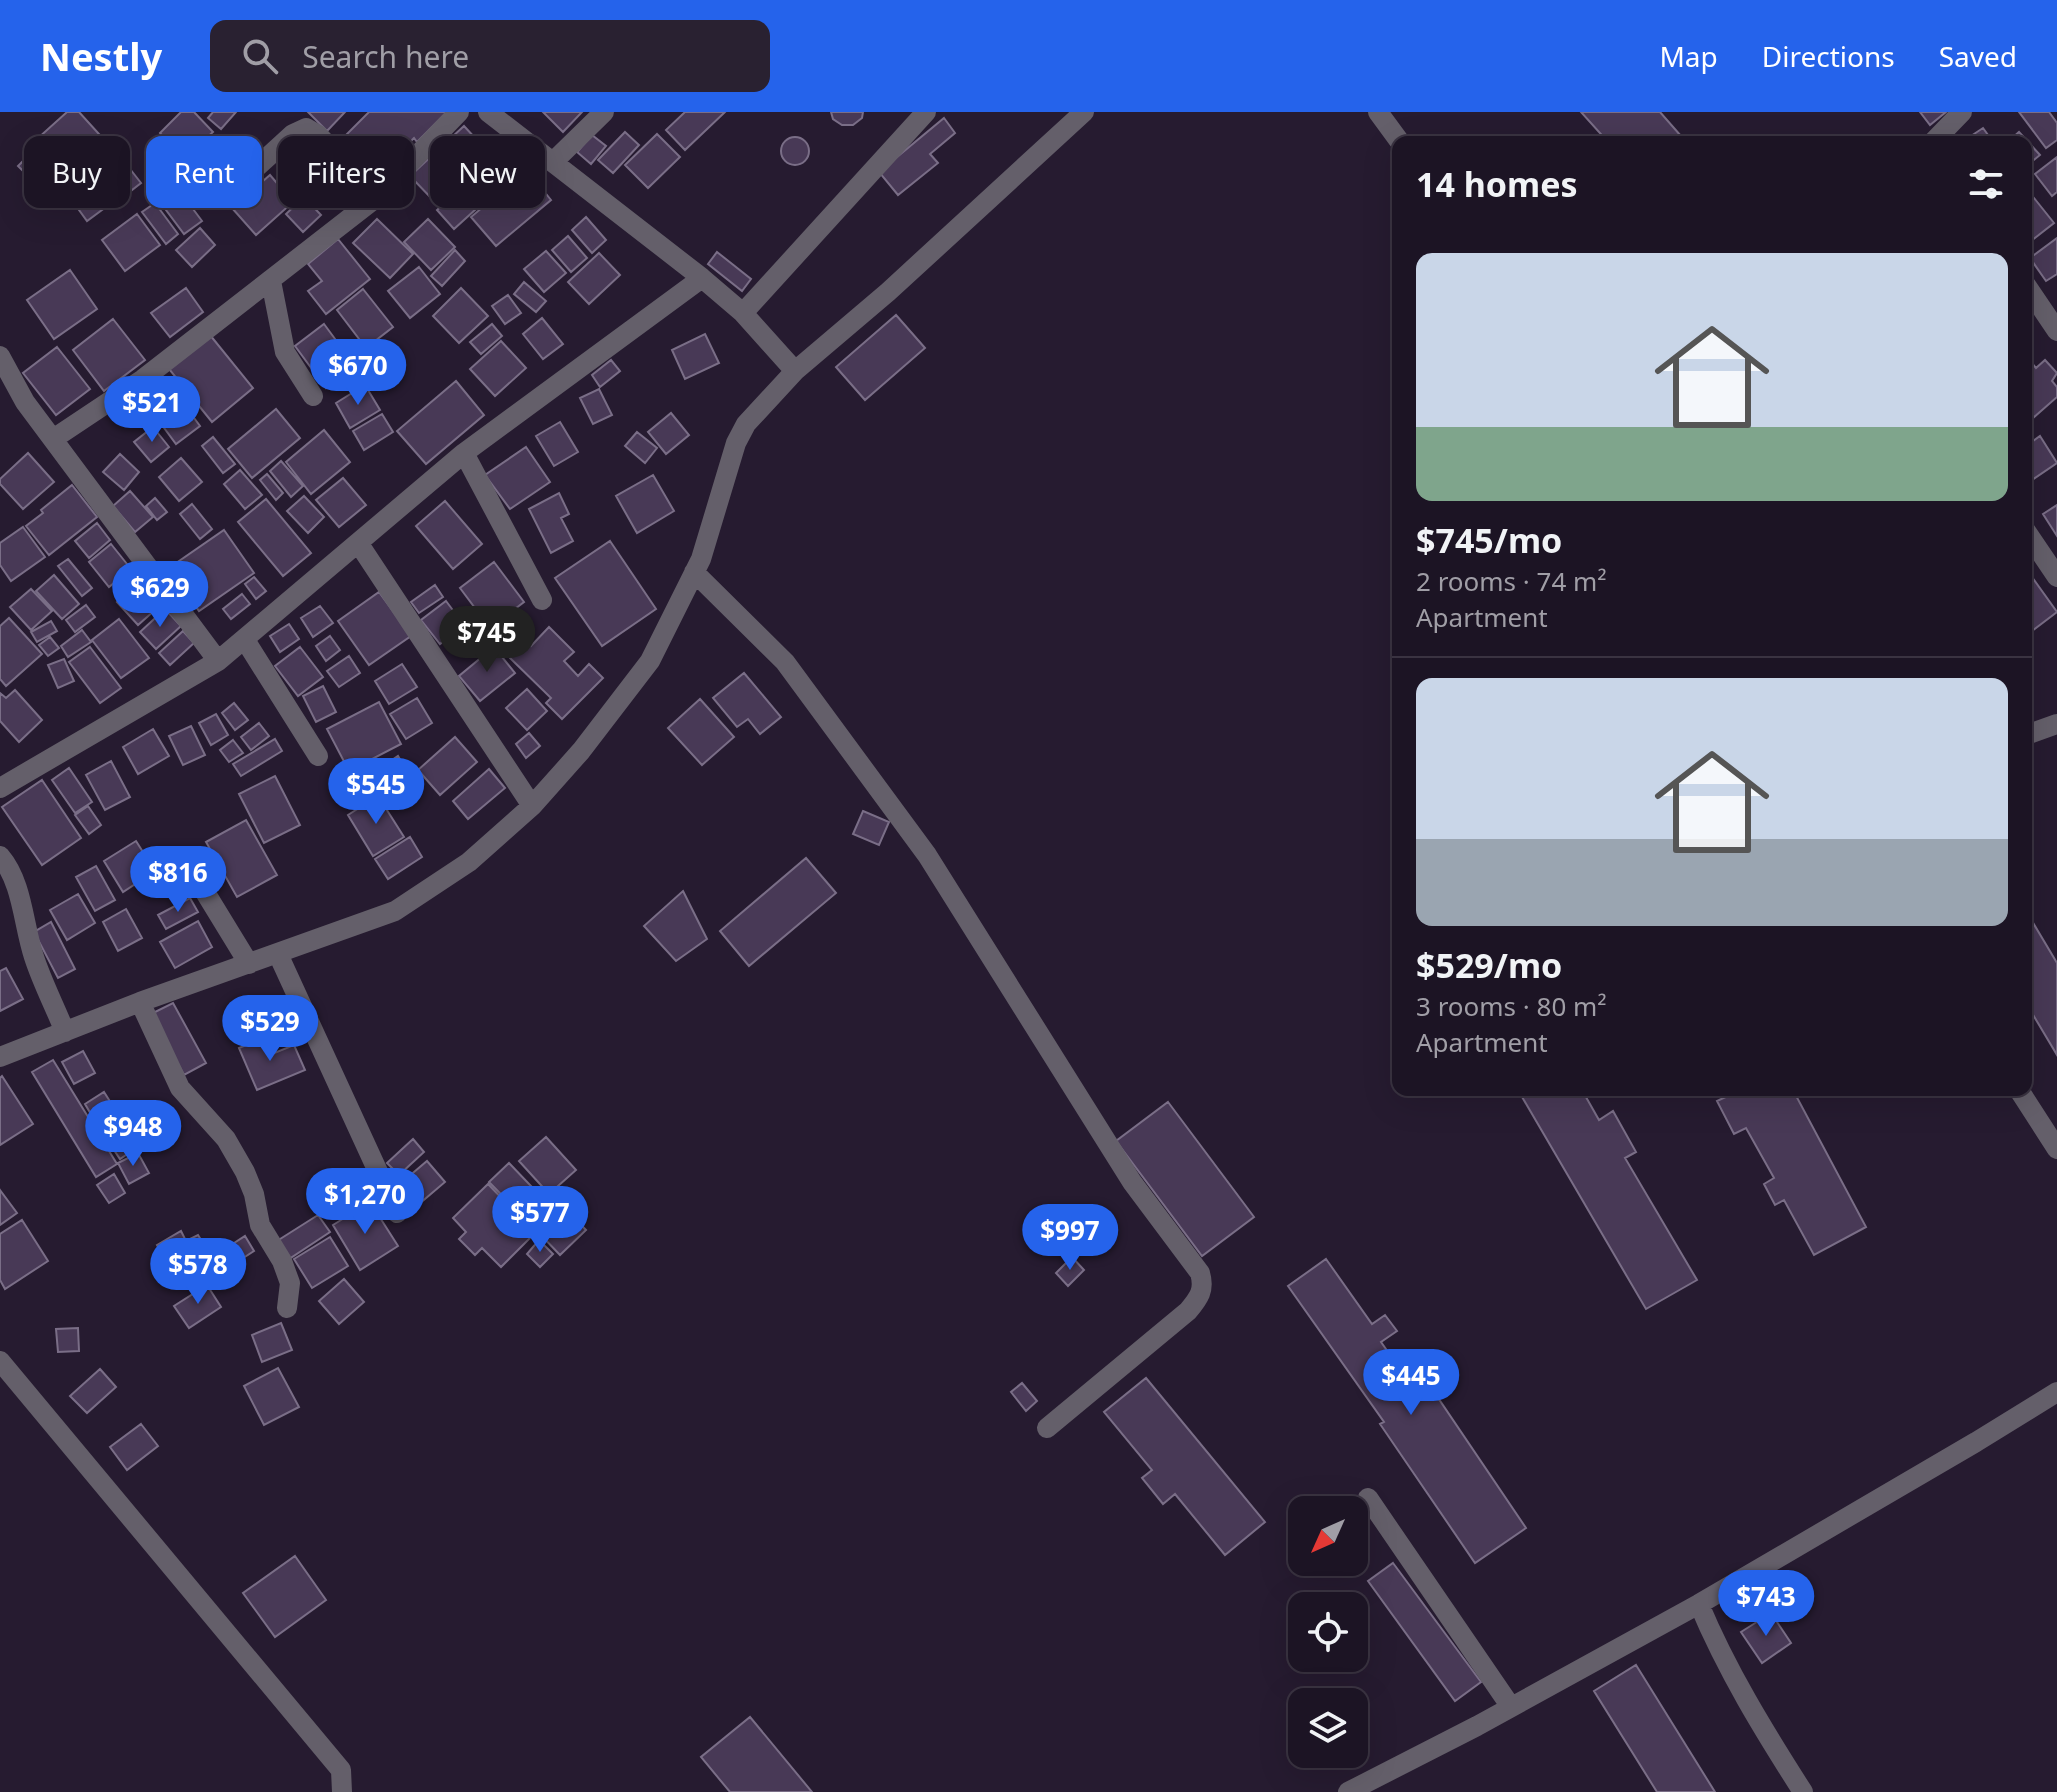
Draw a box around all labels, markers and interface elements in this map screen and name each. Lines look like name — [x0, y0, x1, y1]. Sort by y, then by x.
search box — [210, 20, 770, 92]
text: Nestly — [40, 30, 162, 82]
icon: search — [238, 34, 282, 78]
text: Search here — [302, 36, 469, 77]
text: Map — [1659, 37, 1718, 75]
text: Directions — [1762, 37, 1895, 75]
text: Saved — [1939, 37, 2017, 75]
chip: Buy — [24, 136, 130, 208]
chip: Rent — [146, 136, 262, 208]
chip: Filters — [278, 136, 414, 208]
chip: New — [430, 136, 545, 208]
text: 14 homes — [1416, 161, 1578, 207]
icon: filters — [1964, 162, 2008, 206]
icon: home — [1640, 305, 1784, 449]
pin: $670 — [311, 339, 405, 407]
text: $670 — [328, 347, 388, 383]
pin: $521 — [105, 376, 199, 444]
text: $521 — [122, 384, 182, 420]
text: $745/mo — [1416, 517, 1562, 563]
pin: $629 — [113, 561, 207, 629]
text: 2 rooms · 74 m² — [1416, 563, 1606, 599]
text: $629 — [130, 569, 190, 605]
text: Apartment — [1416, 599, 1548, 635]
pin: $745 — [440, 606, 534, 674]
text: $745 — [457, 614, 517, 650]
icon: home — [1640, 730, 1784, 874]
pin: $545 — [329, 758, 423, 826]
text: $545 — [346, 766, 406, 802]
pin: $816 — [131, 846, 225, 914]
text: $816 — [148, 854, 208, 890]
text: $529/mo — [1416, 942, 1562, 988]
text: 3 rooms · 80 m² — [1416, 988, 1606, 1024]
pin: $529 — [223, 995, 317, 1063]
text: $529 — [240, 1003, 300, 1039]
text: Apartment — [1416, 1024, 1548, 1060]
pin: $948 — [86, 1100, 180, 1168]
text: $948 — [103, 1108, 163, 1144]
pin: $1,270 — [300, 1168, 430, 1236]
text: $1,270 — [324, 1176, 406, 1212]
pin: $577 — [493, 1186, 587, 1254]
text: $577 — [510, 1194, 570, 1230]
pin: $997 — [1023, 1204, 1117, 1272]
text: $997 — [1040, 1212, 1100, 1248]
pin: $578 — [151, 1238, 245, 1306]
text: $578 — [168, 1246, 228, 1282]
pin: $445 — [1364, 1349, 1458, 1417]
text: $445 — [1381, 1357, 1441, 1393]
north arrow — [1288, 1496, 1368, 1576]
map controls — [1288, 1496, 1368, 1768]
pin: $743 — [1719, 1570, 1813, 1638]
text: $743 — [1736, 1578, 1796, 1614]
button: locate — [1288, 1592, 1368, 1672]
button: layers — [1288, 1688, 1368, 1768]

